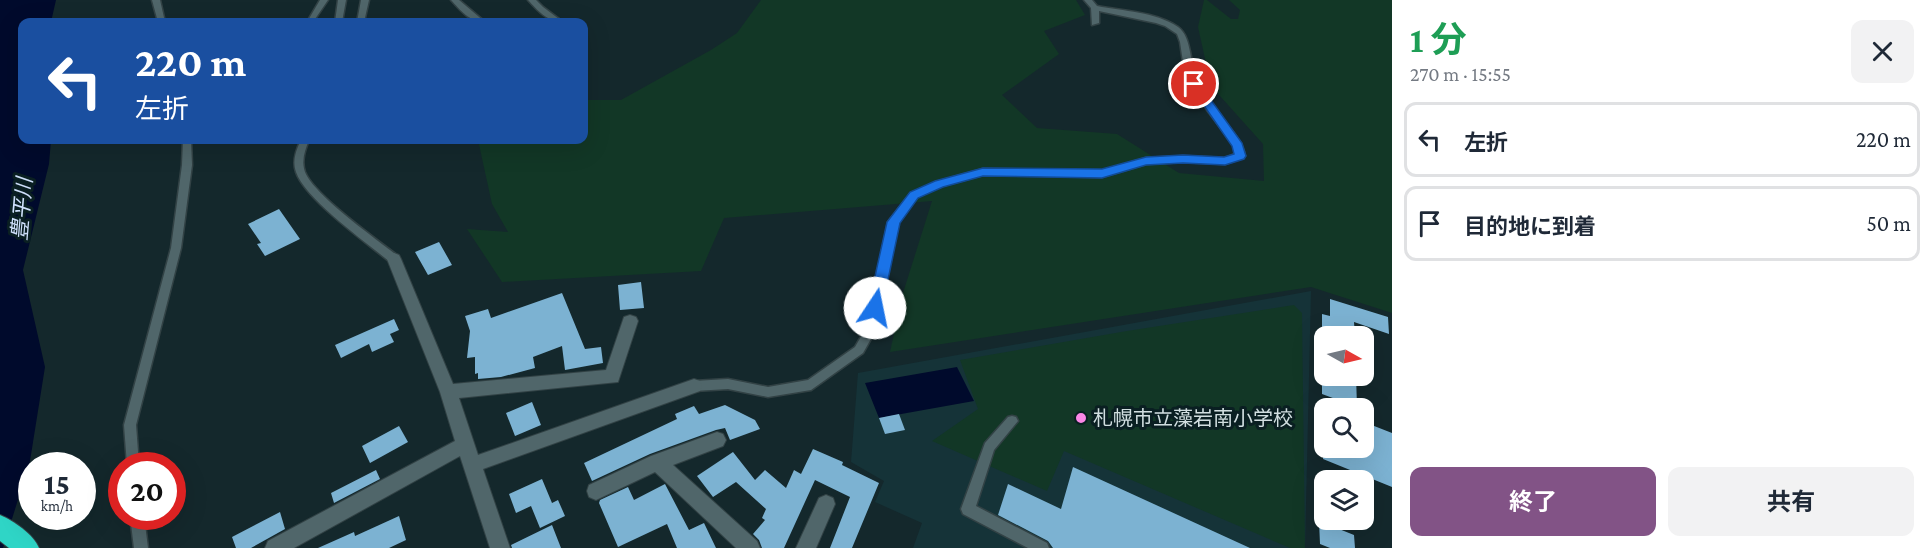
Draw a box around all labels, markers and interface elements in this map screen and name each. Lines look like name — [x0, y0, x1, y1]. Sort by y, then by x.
text: 1 分 — [1410, 20, 1466, 60]
button: close — [1851, 20, 1914, 83]
text: 220 m — [135, 38, 246, 85]
icon: left — [36, 42, 114, 120]
pin — [1168, 58, 1219, 109]
text: 270 m · 15:55 — [1410, 63, 1511, 85]
icon: arrive — [1177, 67, 1210, 100]
text: 左折 — [135, 94, 189, 124]
icon: left — [1413, 123, 1446, 156]
text: 220 m — [1856, 127, 1911, 152]
text: 左折 — [1464, 130, 1508, 155]
water label: 豊平川 — [7, 175, 37, 241]
icon: arrive — [1413, 207, 1446, 240]
text: 50 m — [1866, 211, 1911, 236]
text: 目的地に到着 — [1464, 214, 1596, 239]
position arrow — [843, 276, 907, 340]
north arrow — [1314, 326, 1374, 386]
map controls — [1314, 326, 1374, 530]
button: search — [1314, 398, 1374, 458]
place label: 札幌市立藻岩南小学校 — [1093, 407, 1293, 429]
marker: 札幌市立藻岩南小学校 — [1074, 411, 1088, 425]
speed limit sign: 20 — [108, 452, 186, 530]
text: 15 — [44, 467, 70, 500]
button: 終了 — [1410, 467, 1656, 536]
button: 共有 — [1668, 467, 1914, 536]
button: layers — [1314, 470, 1374, 530]
text: km/h — [41, 498, 73, 514]

